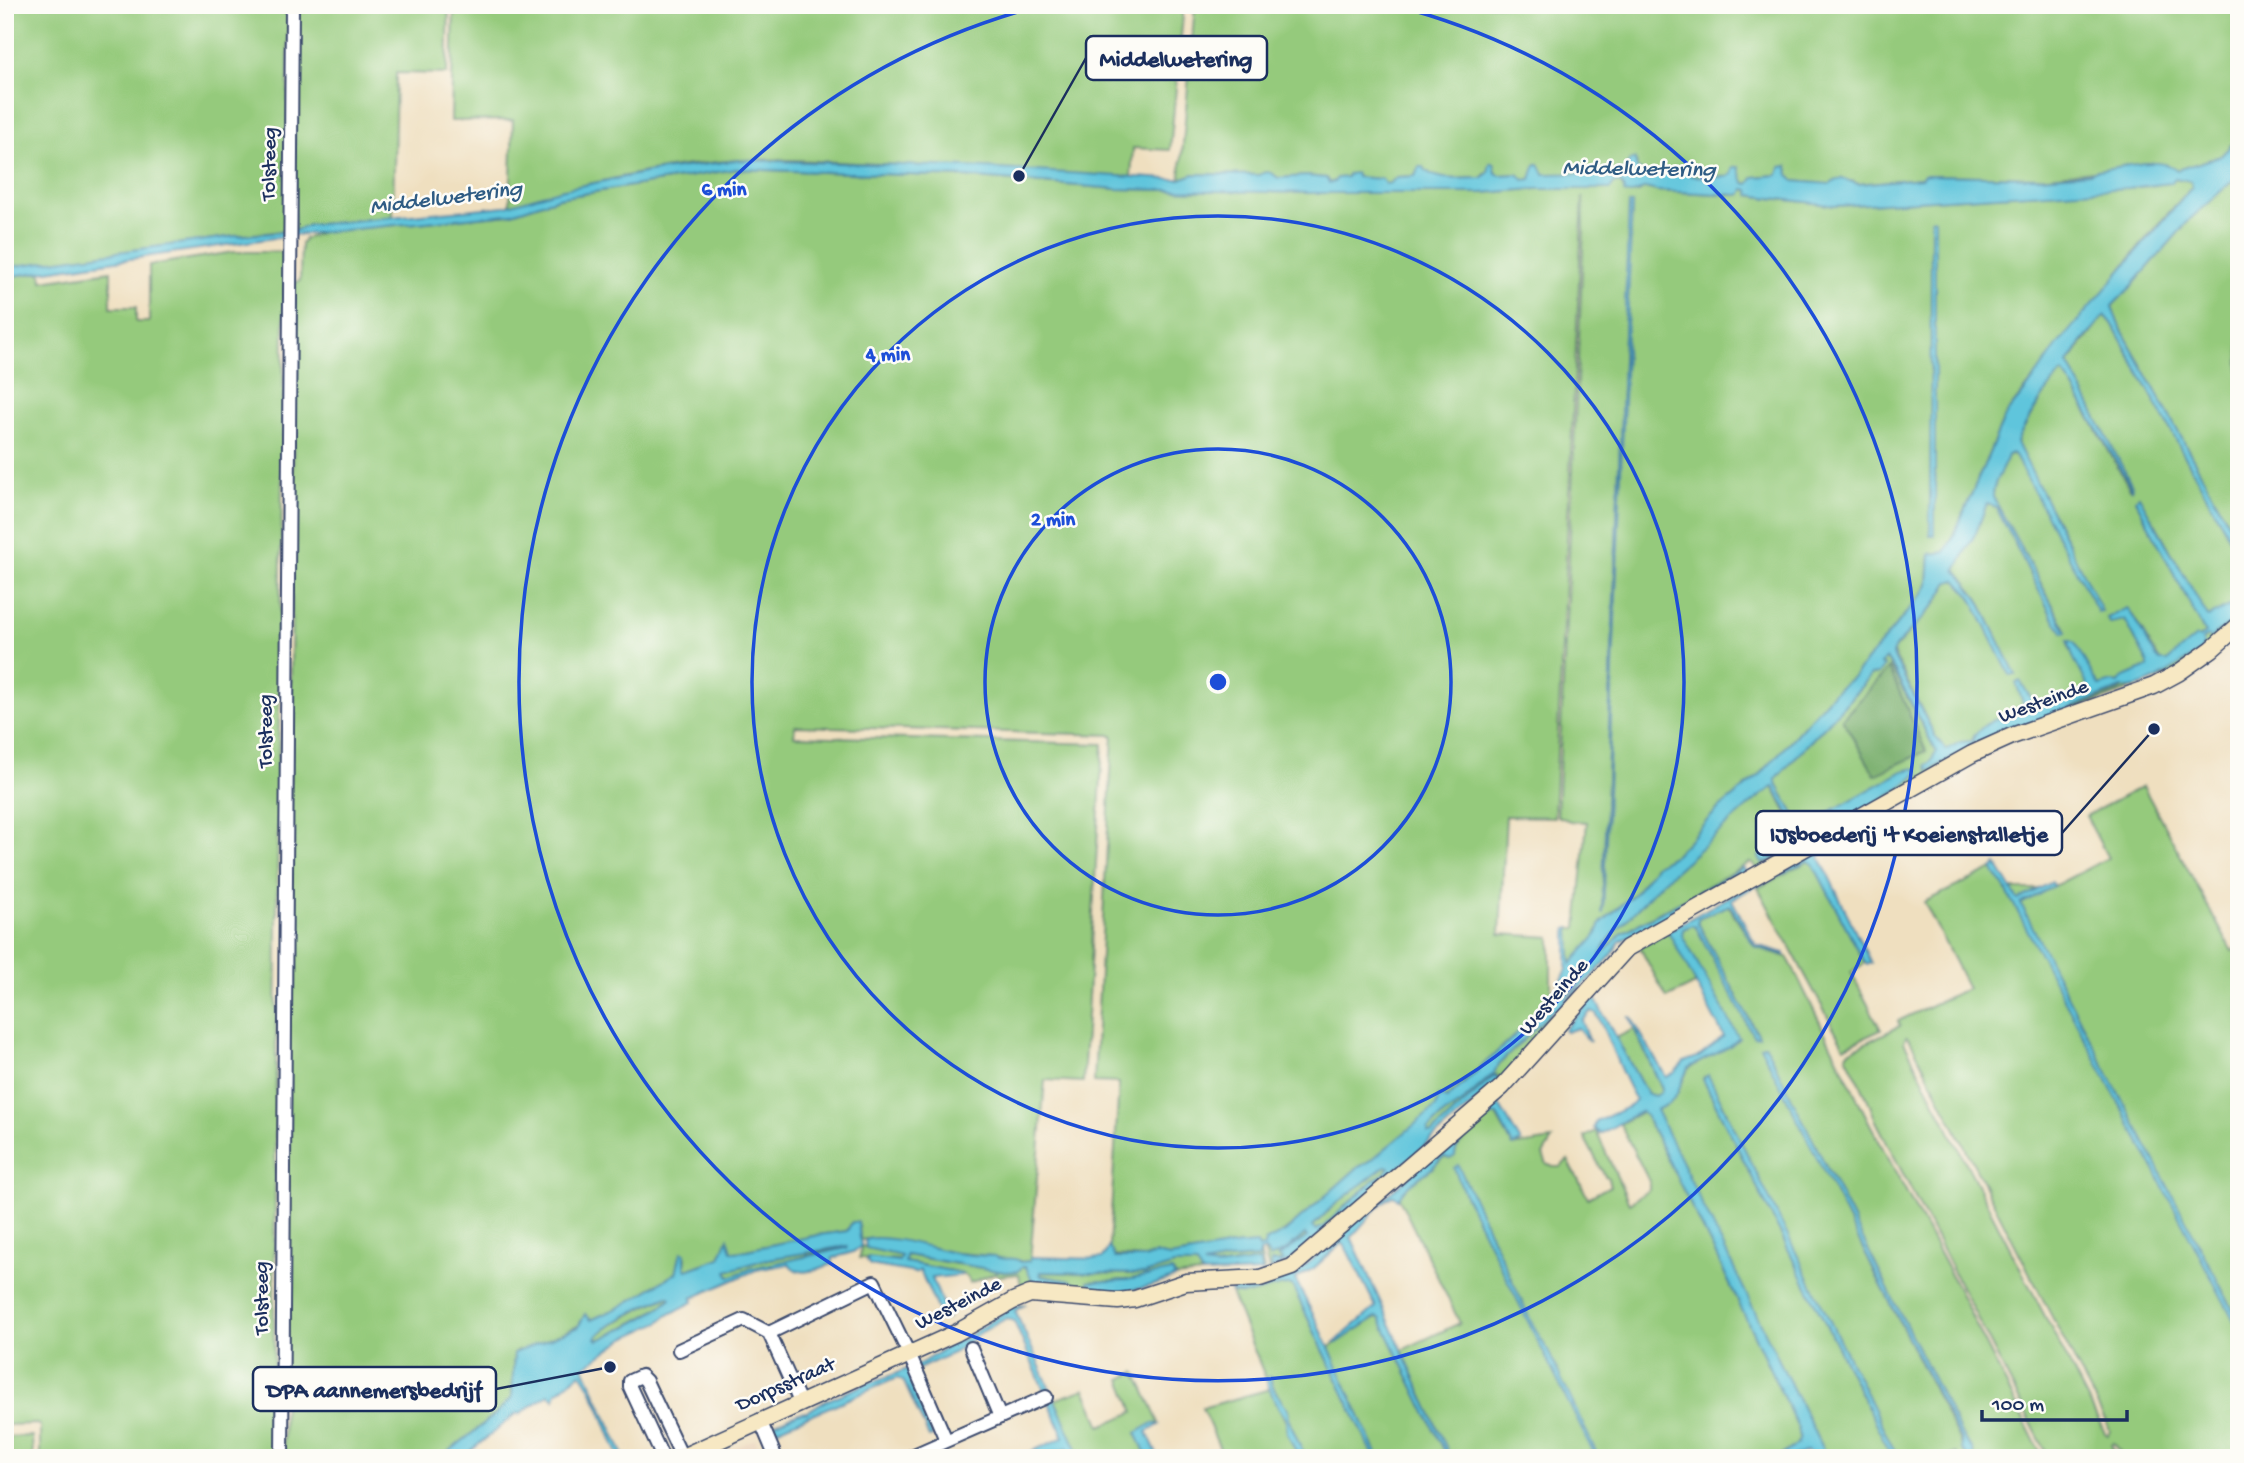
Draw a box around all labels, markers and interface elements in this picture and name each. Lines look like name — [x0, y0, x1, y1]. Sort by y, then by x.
callout: Middelwetering — [1086, 36, 1267, 80]
text: Middelwetering — [1100, 48, 1252, 75]
street label: Tolsteeg — [258, 127, 284, 202]
water label: Middelwetering — [1562, 155, 1718, 185]
water label: Middelwetering — [368, 176, 525, 222]
text: 6 min — [701, 179, 748, 204]
text: 4 min — [865, 344, 911, 369]
text: 2 min — [1031, 509, 1076, 534]
centre of rings — [1206, 670, 1230, 694]
street label: Westeinde — [1996, 675, 2093, 731]
street label: Tolsteeg — [255, 694, 280, 769]
callout: IJsboederij 't Koeienstalletje — [1756, 811, 2062, 855]
text: IJsboederij 't Koeienstalletje — [1770, 823, 2049, 850]
street label: Westeinde — [1515, 954, 1596, 1041]
street label: Tolsteeg — [251, 1261, 276, 1336]
street label: Westeinde — [912, 1272, 1007, 1337]
street label: Dorpsstraat — [731, 1352, 842, 1420]
callout: DPA aannemersbedrijf — [253, 1367, 496, 1411]
text: DPA aannemersbedrijf — [264, 1379, 484, 1406]
scale bar — [1982, 1379, 2127, 1423]
text: 100 m — [1991, 1394, 2044, 1419]

